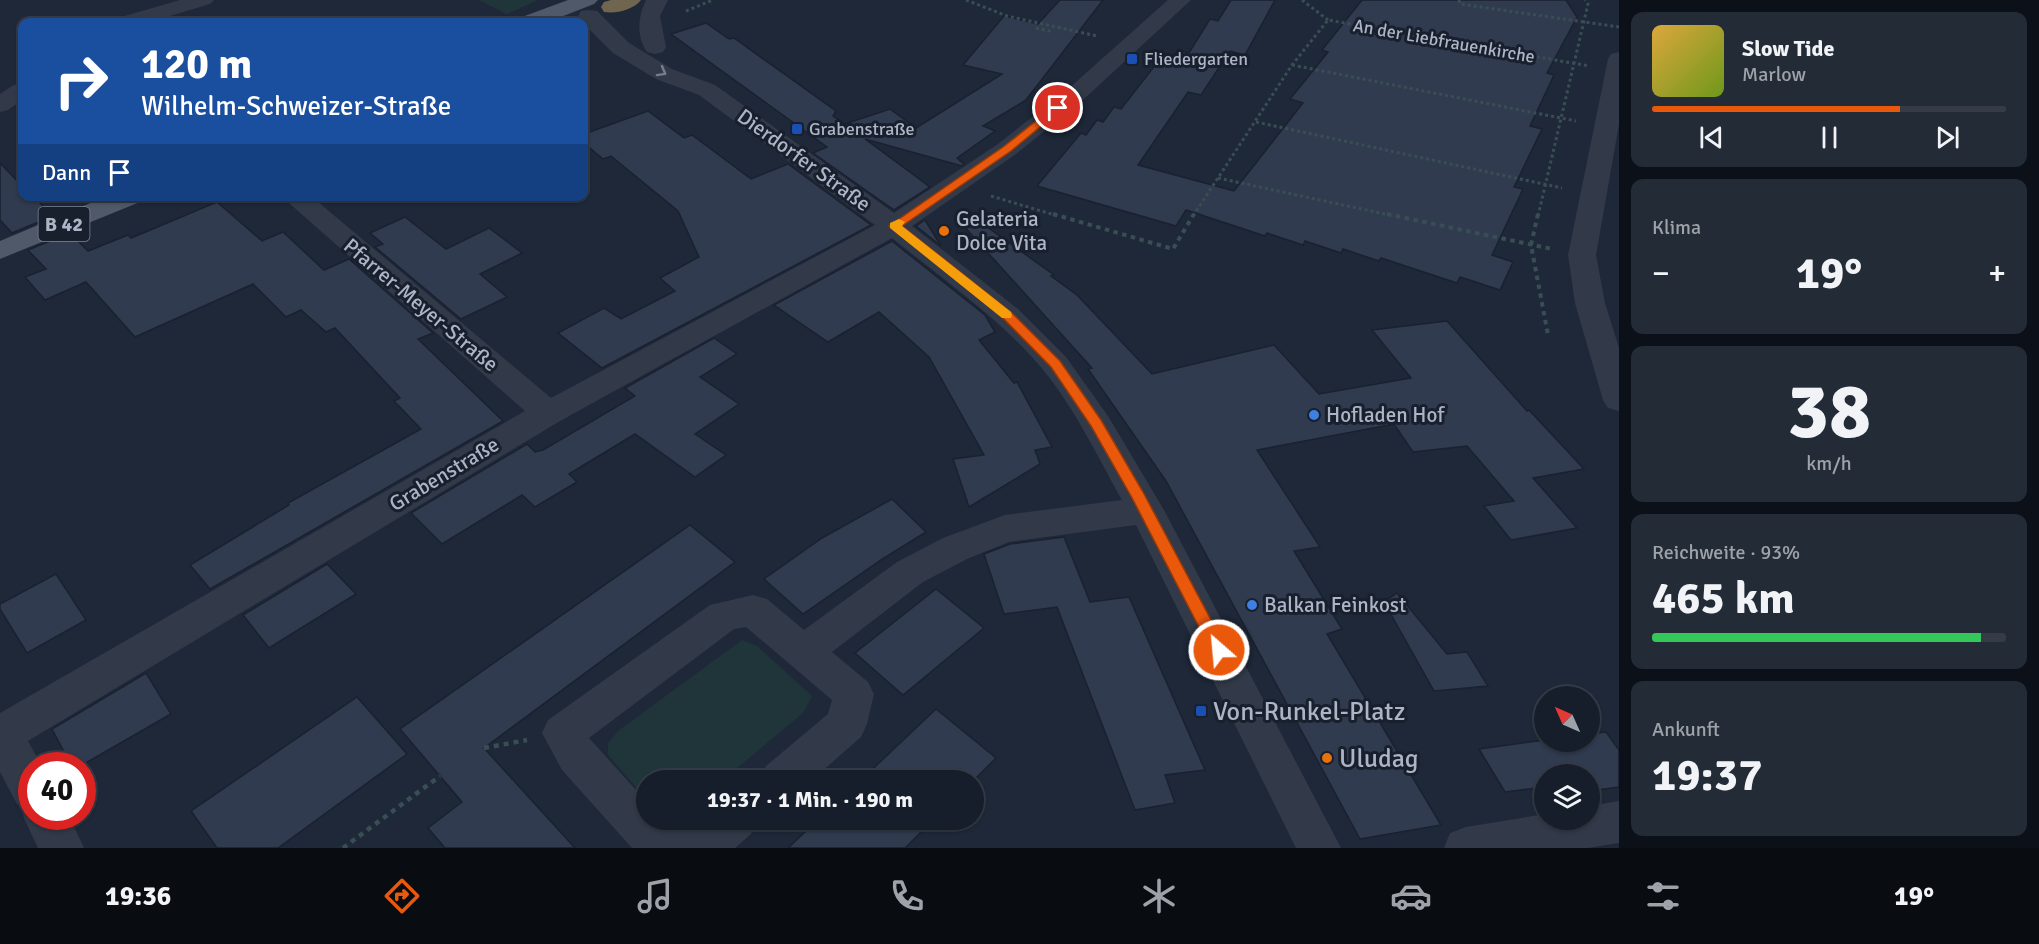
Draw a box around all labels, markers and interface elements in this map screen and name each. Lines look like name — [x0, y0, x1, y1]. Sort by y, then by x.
street label: An der Liebfrauenkirche — [1351, 14, 1537, 68]
text: Slow Tide — [1742, 35, 1834, 62]
text: 120 m — [141, 39, 252, 90]
icon: right — [42, 42, 120, 120]
place label: Fliedergarten — [1144, 48, 1248, 70]
marker: Fliedergarten — [1125, 52, 1139, 66]
text: Marlow — [1742, 62, 1806, 87]
one-way arrow — [656, 65, 666, 77]
pin — [1032, 82, 1083, 133]
text: Wilhelm-Schweizer-Straße — [141, 90, 451, 123]
icon: arrive — [1041, 91, 1074, 124]
street label: Dierdorfer Straße — [732, 103, 876, 217]
place label: Grabenstraße — [809, 118, 915, 140]
icon: previous — [1695, 121, 1728, 154]
icon: pause — [1813, 121, 1846, 154]
icon: next — [1931, 121, 1964, 154]
marker: Grabenstraße — [790, 122, 804, 136]
icon: arrive — [103, 156, 136, 189]
text: Dann — [42, 159, 91, 186]
place label: Gelateria Dolce Vita — [956, 206, 1047, 256]
road number: B 42 — [38, 207, 90, 241]
text: Klima — [1652, 215, 1701, 240]
marker: Gelateria Dolce Vita — [937, 224, 951, 238]
street label: Pfarrer-Meyer-Straße — [338, 233, 504, 377]
text: 19° — [1796, 246, 1862, 301]
text: − — [1652, 253, 1670, 294]
text: + — [1988, 253, 2006, 294]
text: 38 — [1787, 364, 1871, 460]
place label: Hofladen Hof — [1326, 402, 1445, 428]
marker: Hofladen Hof — [1307, 408, 1321, 422]
street label: Grabenstraße — [384, 431, 504, 517]
text: km/h — [1806, 451, 1852, 476]
text: Reichweite · 93% — [1652, 540, 1800, 565]
text: 465 km — [1652, 571, 1795, 626]
place label: Balkan Feinkost — [1264, 592, 1406, 618]
marker: Balkan Feinkost — [1245, 598, 1259, 612]
position arrow — [1187, 618, 1251, 682]
north arrow — [1534, 686, 1600, 752]
map controls — [1534, 686, 1600, 830]
place label: Von-Runkel-Platz — [1213, 696, 1405, 728]
marker: Von-Runkel-Platz — [1194, 704, 1208, 718]
text: Ankunft — [1652, 717, 1720, 742]
place label: Uludag — [1339, 743, 1419, 775]
text: 19:37 — [1652, 748, 1762, 803]
marker: Uludag — [1320, 751, 1334, 765]
speed limit sign: 40 — [18, 752, 96, 830]
button: layers — [1534, 764, 1600, 830]
text: 19:37 · 1 Min. · 190 m — [707, 786, 913, 813]
icon: directions — [381, 875, 423, 917]
icon: music — [634, 875, 676, 917]
icon: phone — [886, 875, 928, 917]
icon: climate — [1138, 875, 1180, 917]
icon: car — [1390, 875, 1432, 917]
icon: filters — [1642, 875, 1684, 917]
text: 19:36 — [105, 880, 171, 913]
text: 19° — [1894, 880, 1934, 913]

